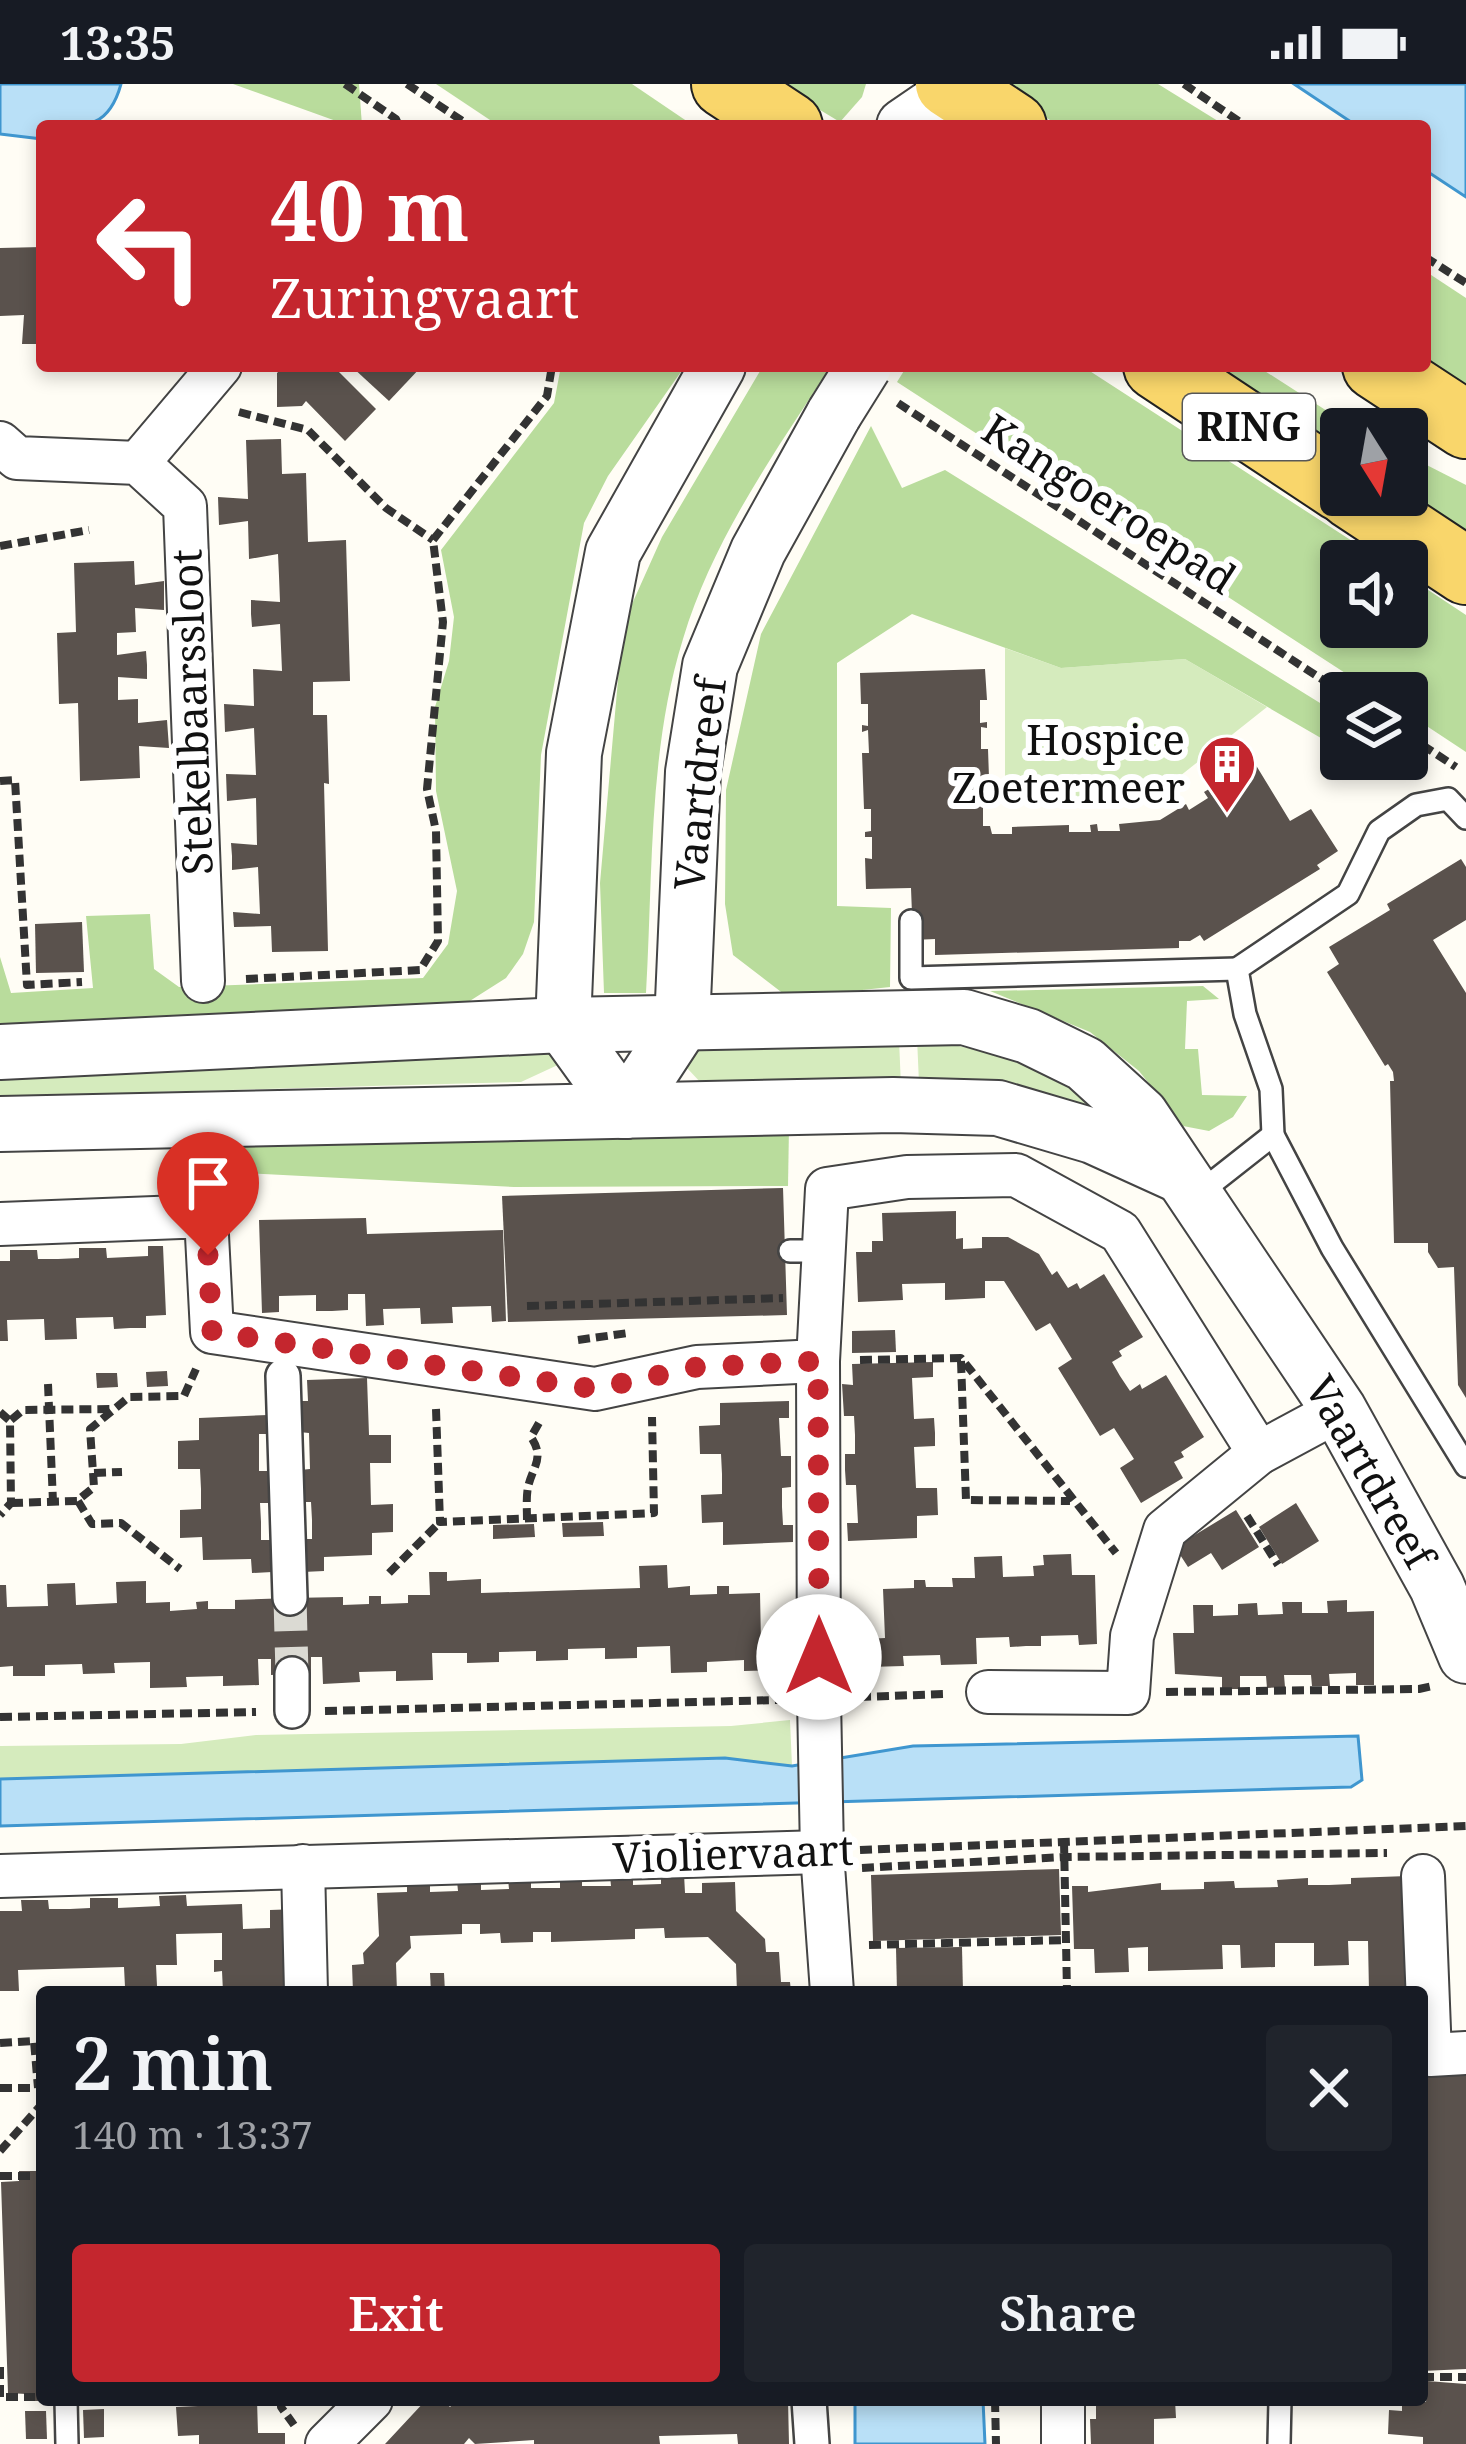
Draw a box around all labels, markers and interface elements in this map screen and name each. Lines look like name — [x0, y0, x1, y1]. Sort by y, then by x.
text: 13:35 — [60, 12, 175, 73]
text: 40 m — [270, 151, 470, 266]
icon: left — [72, 168, 228, 324]
text: Zuringvaart — [270, 260, 579, 334]
road number: RING — [1183, 394, 1315, 460]
street label: Kangoeroepad — [972, 400, 1248, 606]
north arrow — [1320, 408, 1428, 516]
map controls — [1320, 408, 1428, 780]
button: sound — [1320, 540, 1428, 648]
street label: Stekelbaarssloot — [156, 548, 225, 876]
street label: Vaartdreef — [659, 671, 738, 893]
button: layers — [1320, 672, 1428, 780]
place label: Hospice Zoetermeer — [952, 710, 1185, 815]
building icon: Hospice Zoetermeer — [1196, 733, 1258, 815]
pin — [157, 1132, 259, 1255]
icon: arrive — [175, 1150, 241, 1216]
street label: Vaartdreef — [1293, 1364, 1451, 1581]
position arrow — [756, 1594, 882, 1720]
street label: Violiervaart — [612, 1820, 854, 1885]
text: 2 min — [72, 2013, 273, 2111]
button: close — [1266, 2025, 1392, 2151]
text: 140 m · 13:37 — [72, 2107, 313, 2160]
button: Exit — [72, 2244, 720, 2382]
button: Share — [744, 2244, 1392, 2382]

